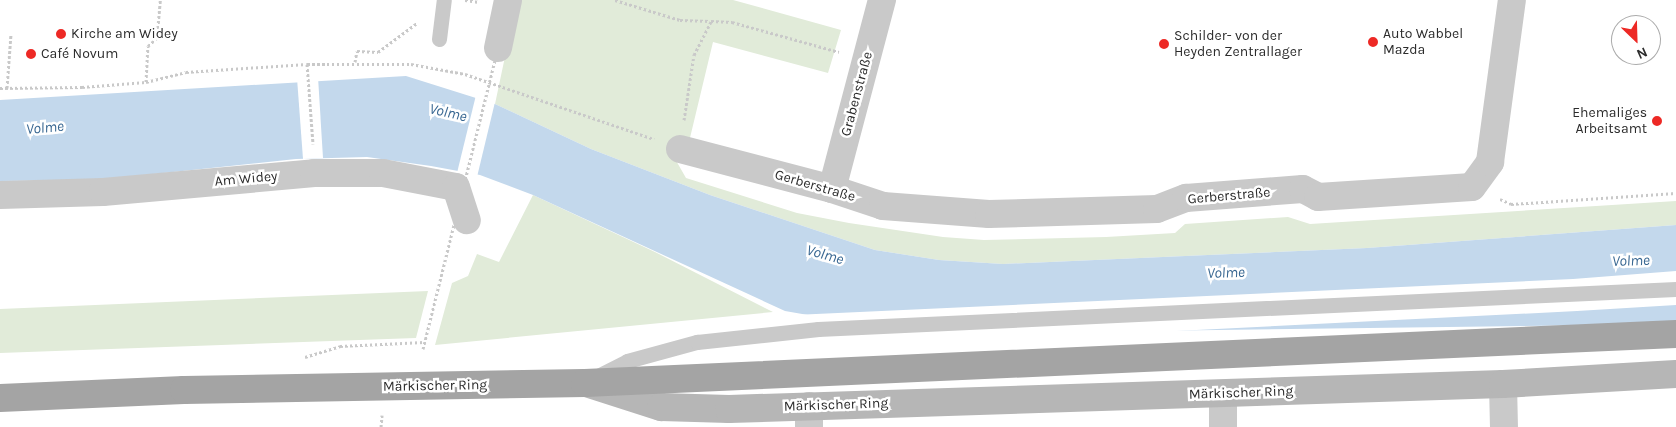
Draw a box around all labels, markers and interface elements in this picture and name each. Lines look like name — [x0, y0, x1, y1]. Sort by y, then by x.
north arrow — [1611, 15, 1661, 65]
place label: Kirche am Widey — [71, 26, 178, 42]
place label: Auto Wabbel Mazda — [1383, 26, 1463, 58]
marker: Kirche am Widey — [55, 28, 67, 40]
place label: Schilder- von der Heyden Zentrallager — [1174, 28, 1302, 60]
marker: Auto Wabbel Mazda — [1367, 36, 1379, 48]
marker: Schilder- von der Heyden Zentrallager — [1158, 38, 1170, 50]
text: N — [1634, 43, 1650, 63]
place label: Café Novum — [41, 46, 118, 62]
marker: Café Novum — [25, 48, 37, 60]
street label: Grabenstraße — [838, 50, 876, 138]
water label: Volme — [428, 100, 468, 126]
place label: Ehemaliges Arbeitsamt — [1572, 105, 1647, 138]
marker: Ehemaliges Arbeitsamt — [1651, 115, 1663, 127]
water label: Volme — [25, 117, 65, 139]
street label: Gerberstraße — [773, 166, 857, 206]
street label: Am Widey — [214, 168, 278, 190]
street label: Gerberstraße — [1187, 184, 1271, 208]
water label: Volme — [804, 241, 846, 269]
water label: Volme — [1612, 251, 1650, 271]
water label: Volme — [1207, 263, 1245, 283]
street label: Märkischer Ring — [383, 377, 487, 395]
street label: Märkischer Ring — [1189, 383, 1293, 403]
street label: Märkischer Ring — [784, 395, 888, 415]

